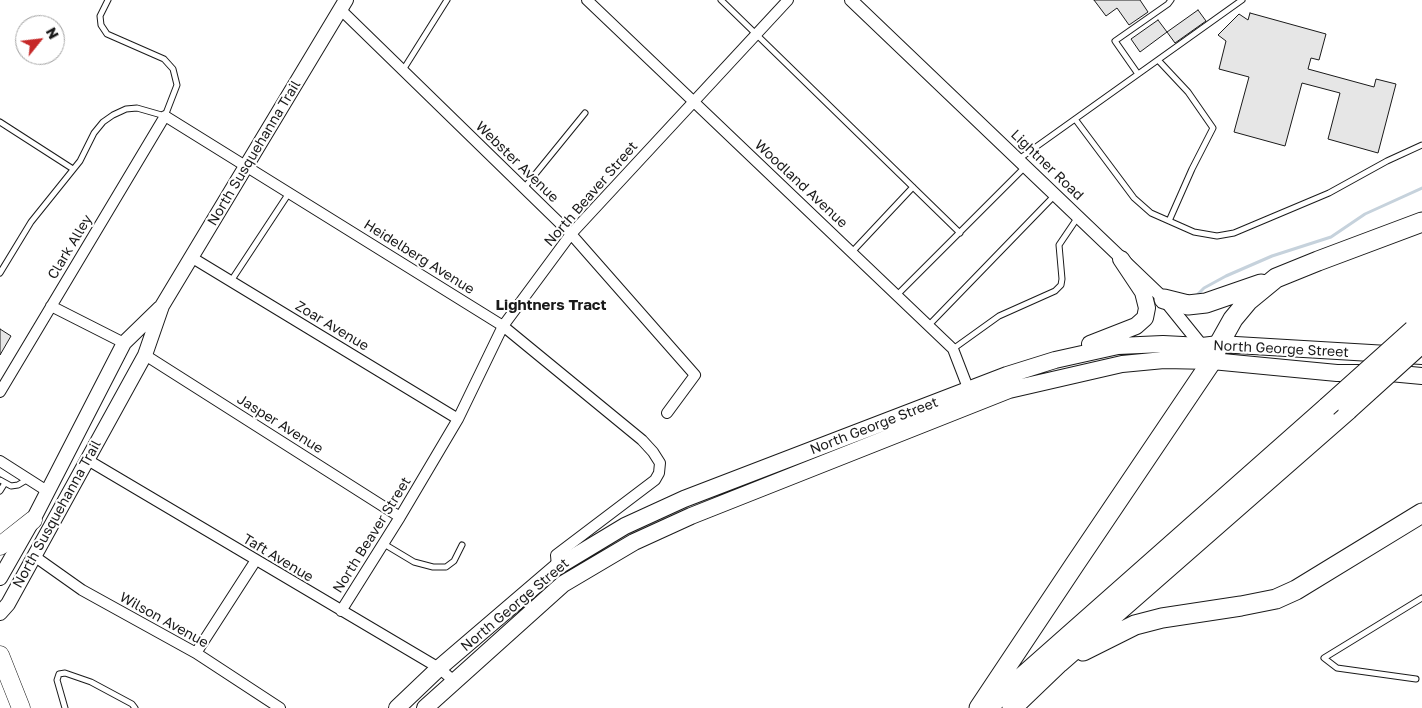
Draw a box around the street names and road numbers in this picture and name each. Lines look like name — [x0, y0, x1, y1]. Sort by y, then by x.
street label: North Susquehanna Trail — [204, 77, 304, 229]
street label: Webster Avenue — [472, 118, 562, 206]
street label: Lightner Road — [1007, 126, 1087, 204]
street label: Woodland Avenue — [751, 137, 851, 231]
street label: North Beaver Street — [541, 138, 641, 250]
street label: Clark Alley — [44, 212, 96, 282]
street label: Heidelberg Avenue — [361, 216, 477, 298]
street label: Zoar Avenue — [292, 297, 372, 355]
street label: North George Street — [1213, 337, 1349, 361]
street label: Jasper Avenue — [234, 391, 326, 457]
street label: North George Street — [808, 394, 940, 458]
street label: North Susquehanna Trail — [9, 437, 105, 591]
street label: North Beaver Street — [329, 474, 415, 596]
street label: Taft Avenue — [240, 530, 316, 586]
street label: North George Street — [458, 555, 572, 655]
street label: Wilson Avenue — [117, 589, 211, 651]

